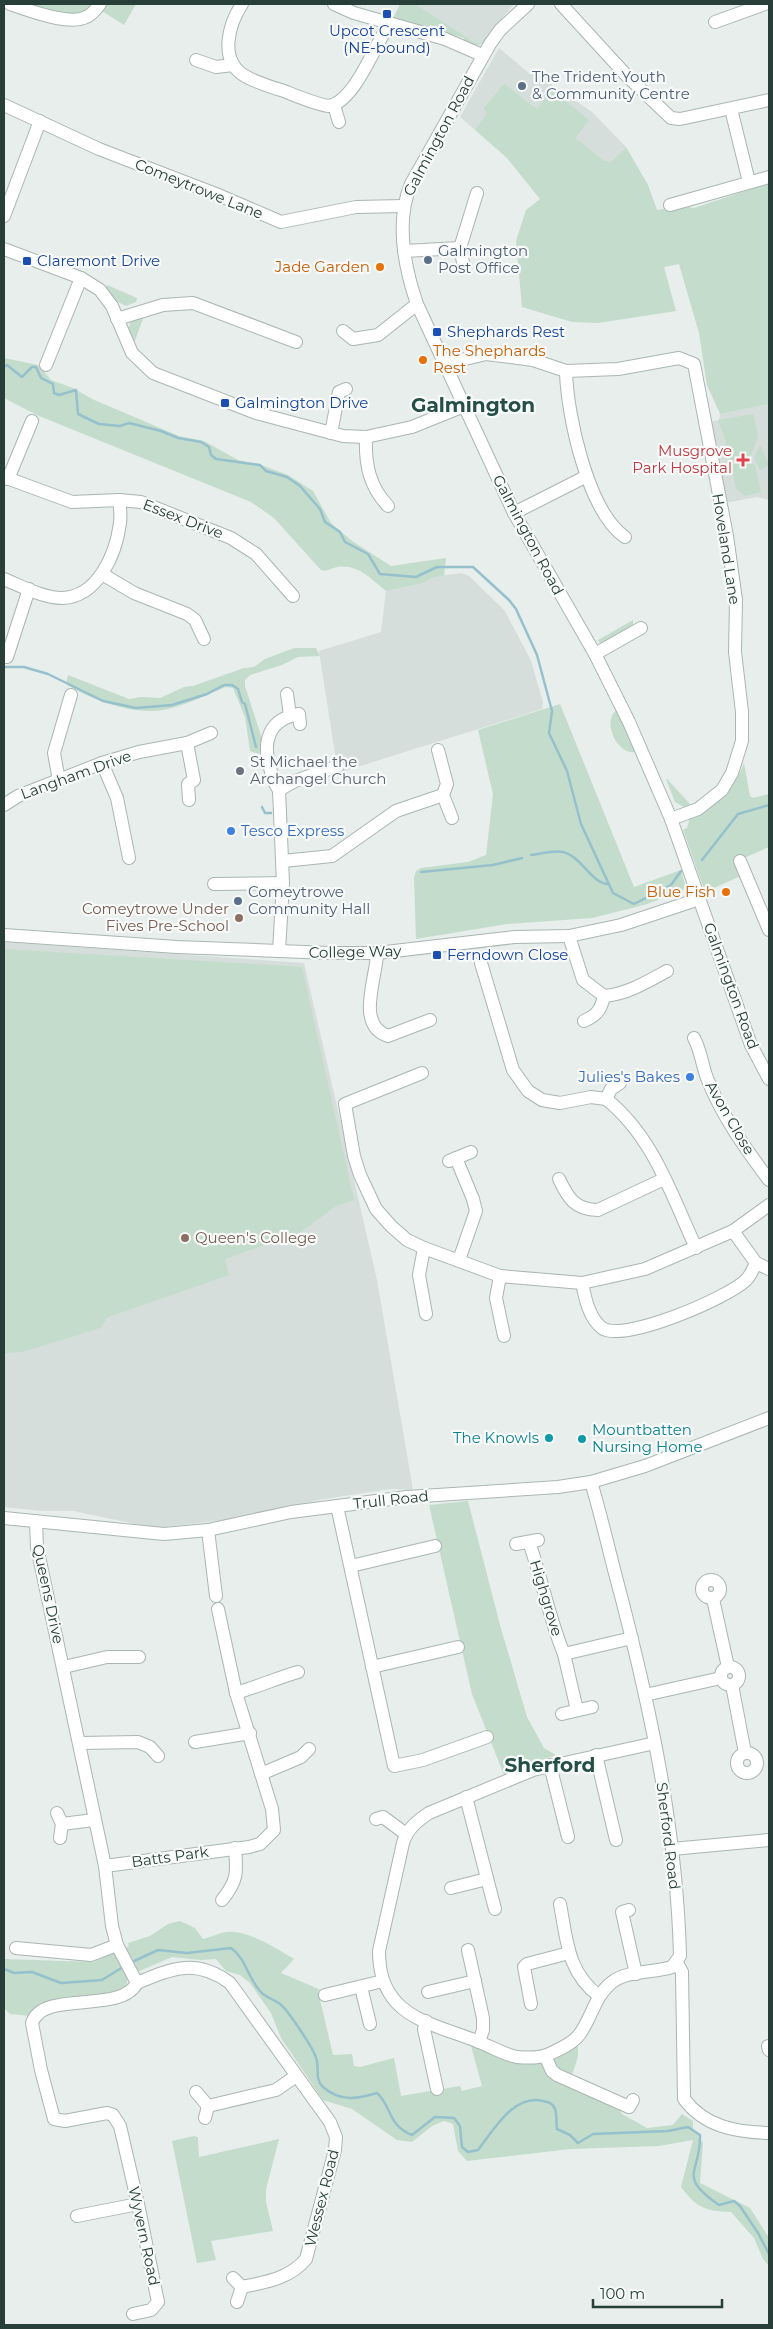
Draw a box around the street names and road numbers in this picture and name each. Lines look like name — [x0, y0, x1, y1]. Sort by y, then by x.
street label: Galmington Road — [399, 72, 478, 199]
street label: Comeytrowe Lane — [132, 154, 266, 223]
street label: Galmington Road — [489, 471, 568, 598]
street label: Hoveland Lane — [708, 492, 745, 606]
street label: Essex Drive — [140, 495, 226, 543]
street label: Langham Drive — [18, 746, 134, 803]
street label: Galmington Road — [700, 920, 763, 1052]
street label: College Way — [309, 941, 402, 962]
street label: Avon Close — [702, 1077, 759, 1158]
street label: Trull Road — [352, 1486, 430, 1513]
street label: Queens Drive — [29, 1542, 68, 1645]
street label: Highgrove — [526, 1557, 567, 1638]
street label: Sherford Road — [652, 1781, 685, 1891]
street label: Batts Park — [130, 1842, 210, 1871]
street label: Wessex Road — [300, 2147, 343, 2248]
street label: Wyvern Road — [125, 2185, 164, 2287]

